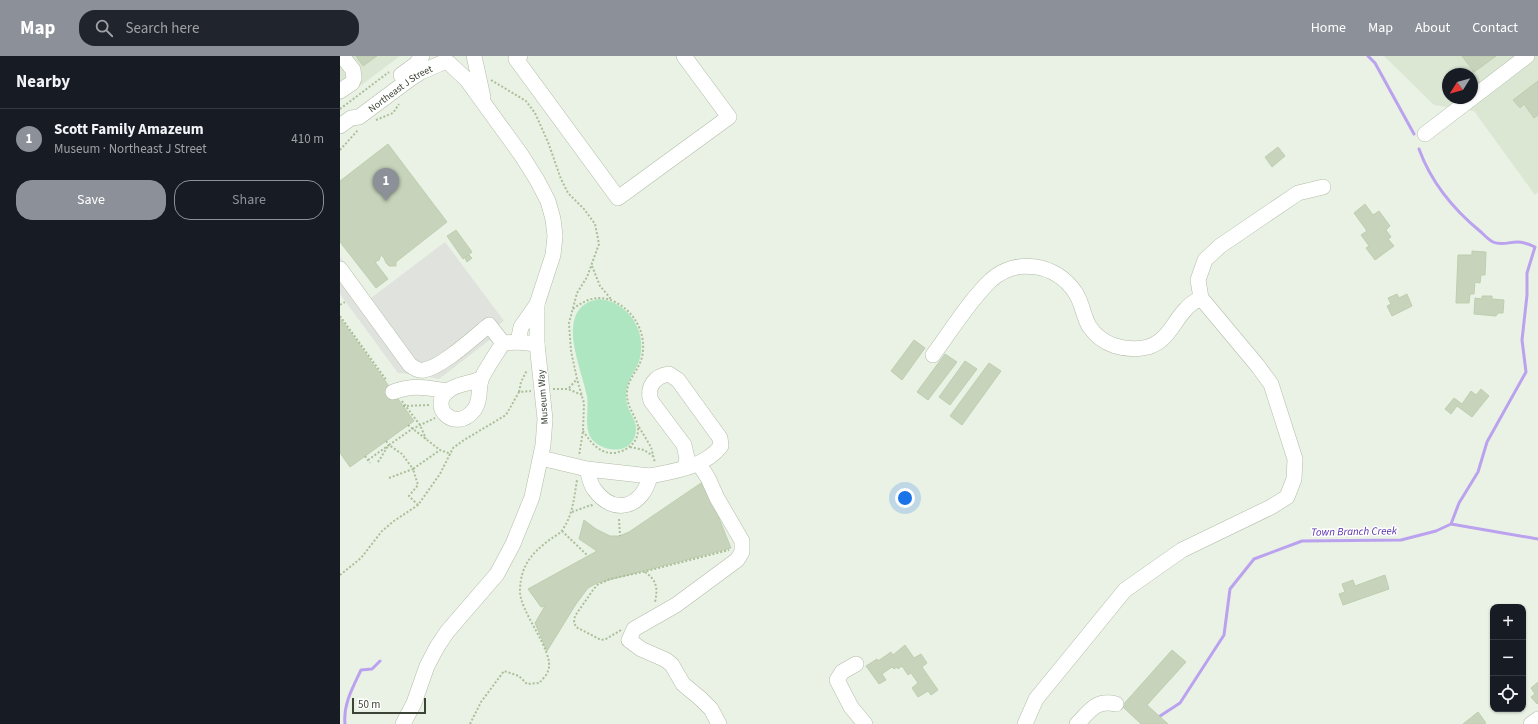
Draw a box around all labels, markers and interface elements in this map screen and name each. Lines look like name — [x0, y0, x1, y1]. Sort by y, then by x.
search box — [79, 10, 359, 46]
text: Map — [20, 15, 55, 42]
icon: search — [93, 17, 115, 39]
text: Search here — [125, 18, 199, 39]
text: Home — [1311, 18, 1346, 38]
text: Map — [1368, 18, 1393, 38]
text: About — [1415, 18, 1450, 38]
text: Contact — [1472, 18, 1518, 38]
street label: Northeast J Street — [366, 62, 435, 116]
north arrow — [1442, 68, 1478, 104]
text: Nearby — [16, 70, 70, 94]
text: Scott Family Amazeum — [54, 119, 204, 140]
text: 1 — [26, 130, 32, 148]
text: 410 m — [291, 130, 324, 148]
text: Museum · Northeast J Street — [54, 140, 207, 158]
pin: 1 — [373, 168, 399, 201]
button: Save — [16, 180, 166, 220]
button: Share — [174, 180, 324, 220]
street label: Museum Way — [534, 369, 552, 425]
your location — [895, 488, 915, 508]
water label: Town Branch Creek — [1311, 523, 1398, 540]
map controls — [1490, 604, 1526, 712]
button: + — [1490, 604, 1526, 640]
button: − — [1490, 640, 1526, 676]
button: locate — [1490, 676, 1526, 712]
scale bar — [352, 696, 426, 715]
text: 50 m — [358, 697, 380, 712]

